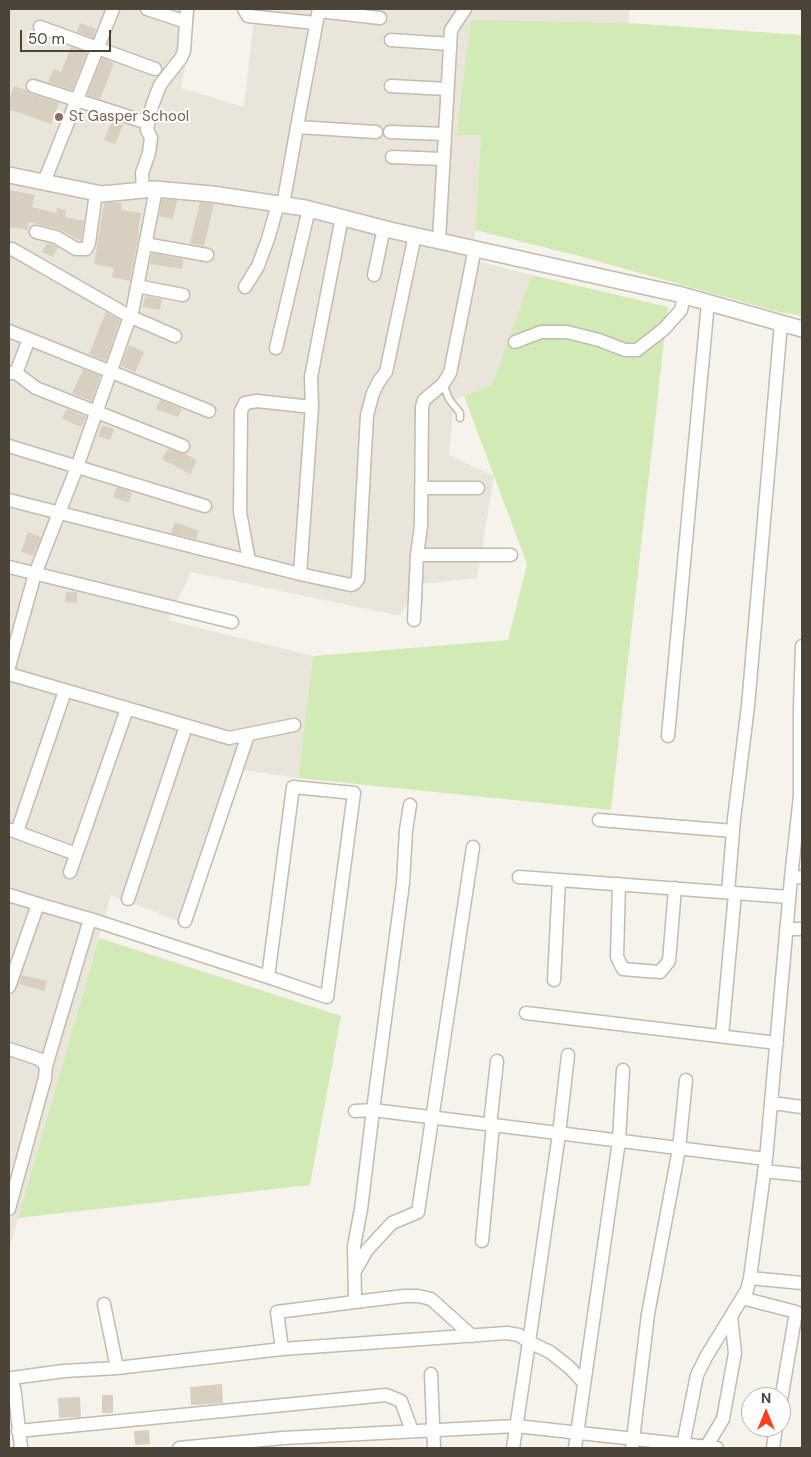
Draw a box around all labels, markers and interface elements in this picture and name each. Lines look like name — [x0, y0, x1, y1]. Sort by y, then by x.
scale bar — [22, 20, 114, 52]
text: 50 m — [28, 29, 65, 49]
place label: St Gasper School — [69, 108, 189, 126]
marker: St Gasper School — [53, 111, 65, 123]
north arrow — [741, 1387, 791, 1437]
text: N — [761, 1389, 771, 1407]

